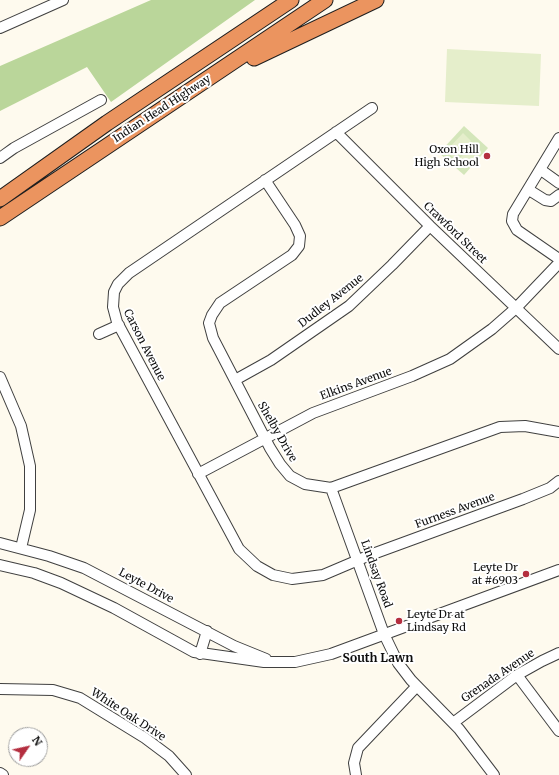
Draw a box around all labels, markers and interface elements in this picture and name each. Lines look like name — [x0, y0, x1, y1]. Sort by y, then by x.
street label: Indian Head Highway — [111, 72, 213, 146]
place label: Oxon Hill High School — [415, 143, 479, 169]
marker: Oxon Hill High School — [482, 151, 492, 161]
street label: Crawford Street — [421, 199, 489, 267]
street label: Dudley Avenue — [296, 272, 366, 330]
street label: Carson Avenue — [120, 307, 168, 383]
street label: Elkins Avenue — [319, 365, 393, 403]
street label: Shelby Drive — [255, 400, 299, 464]
street label: Furness Avenue — [414, 491, 496, 531]
street label: Lindsay Road — [358, 538, 394, 610]
place label: Leyte Dr at #6903 — [472, 561, 518, 587]
street label: Leyte Drive — [116, 566, 176, 606]
marker: Leyte Dr at #6903 — [521, 569, 531, 579]
place label: Leyte Dr at Lindsay Rd — [407, 608, 466, 634]
marker: Leyte Dr at Lindsay Rd — [394, 616, 404, 626]
street label: Grenada Avenue — [459, 647, 537, 705]
district label: South Lawn — [343, 652, 413, 666]
street label: White Oak Drive — [88, 686, 168, 744]
north arrow — [8, 727, 48, 767]
text: N — [29, 733, 45, 748]

